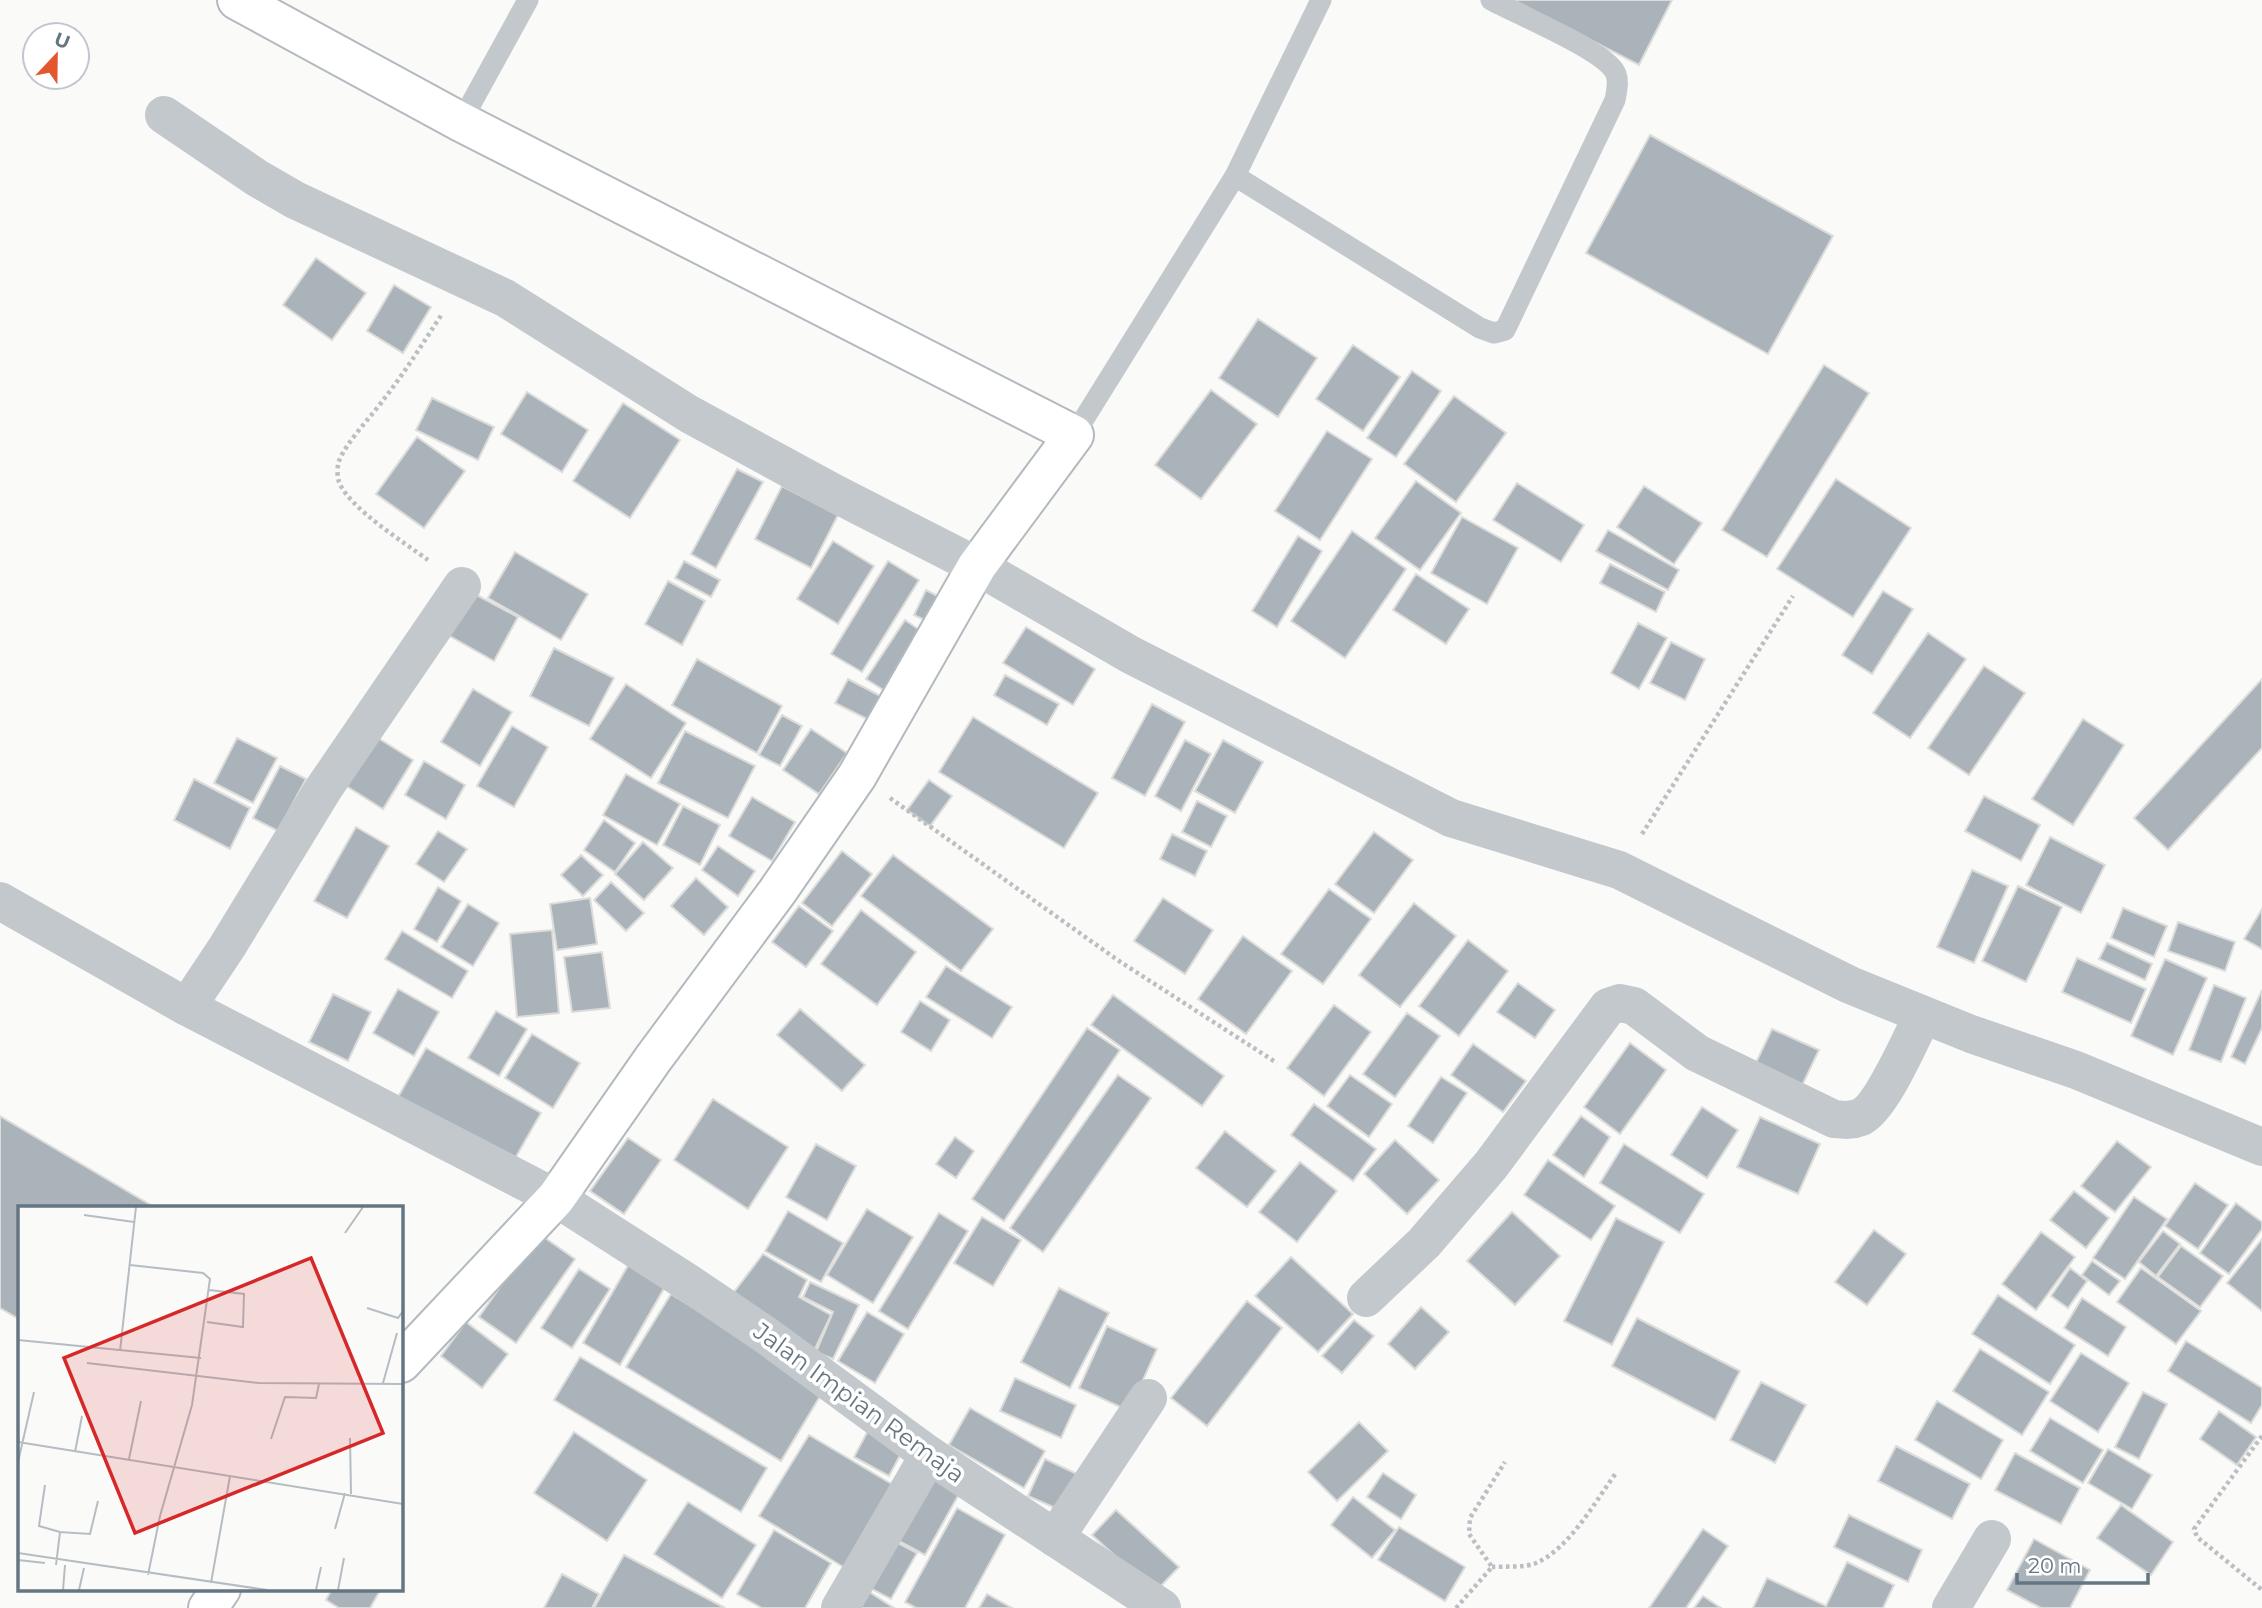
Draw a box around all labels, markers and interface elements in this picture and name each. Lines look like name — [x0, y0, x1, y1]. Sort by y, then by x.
north arrow — [21, 21, 91, 91]
text: U — [51, 27, 73, 54]
inset map — [18, 1206, 402, 1590]
street label: Jalan Impian Remaja — [747, 1316, 970, 1489]
scale bar — [2017, 1542, 2148, 1586]
text: 20 m — [2028, 1553, 2082, 1578]

